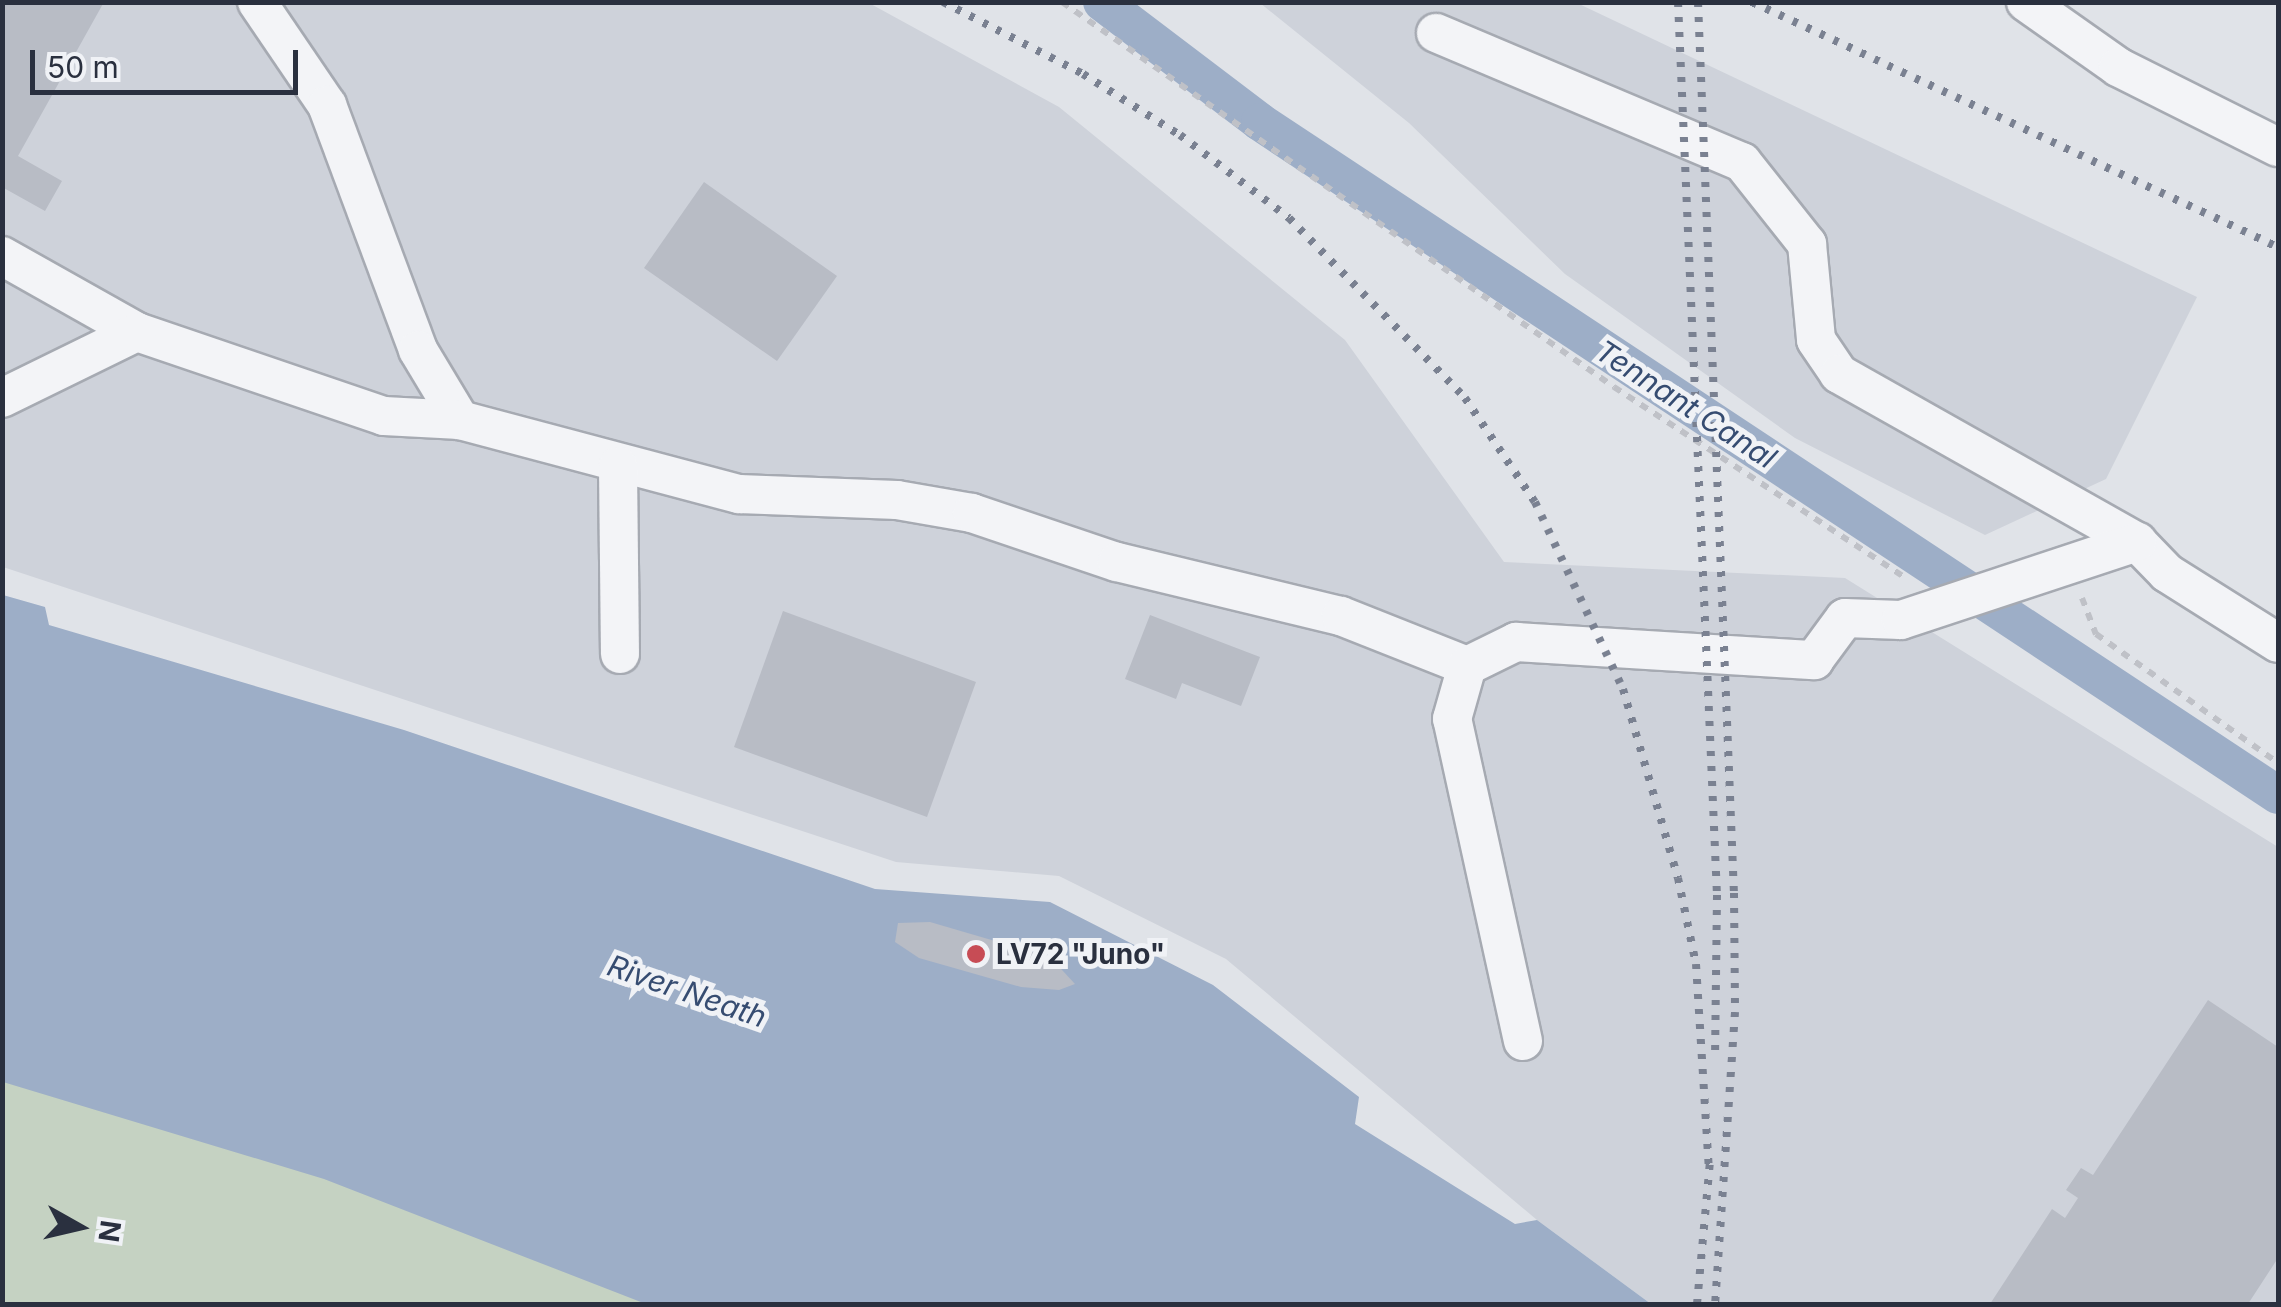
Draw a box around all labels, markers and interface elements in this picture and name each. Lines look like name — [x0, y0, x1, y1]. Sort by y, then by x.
scale bar — [35, 30, 302, 92]
text: 50 m — [47, 49, 119, 85]
water label: Tennant Canal — [1589, 332, 1783, 476]
place label: LV72 "Juno" — [996, 937, 1165, 971]
marker: LV72 "Juno" — [965, 943, 987, 965]
water label: River Neath — [603, 947, 771, 1035]
north arrow — [30, 1177, 130, 1277]
text: N — [91, 1218, 128, 1244]

